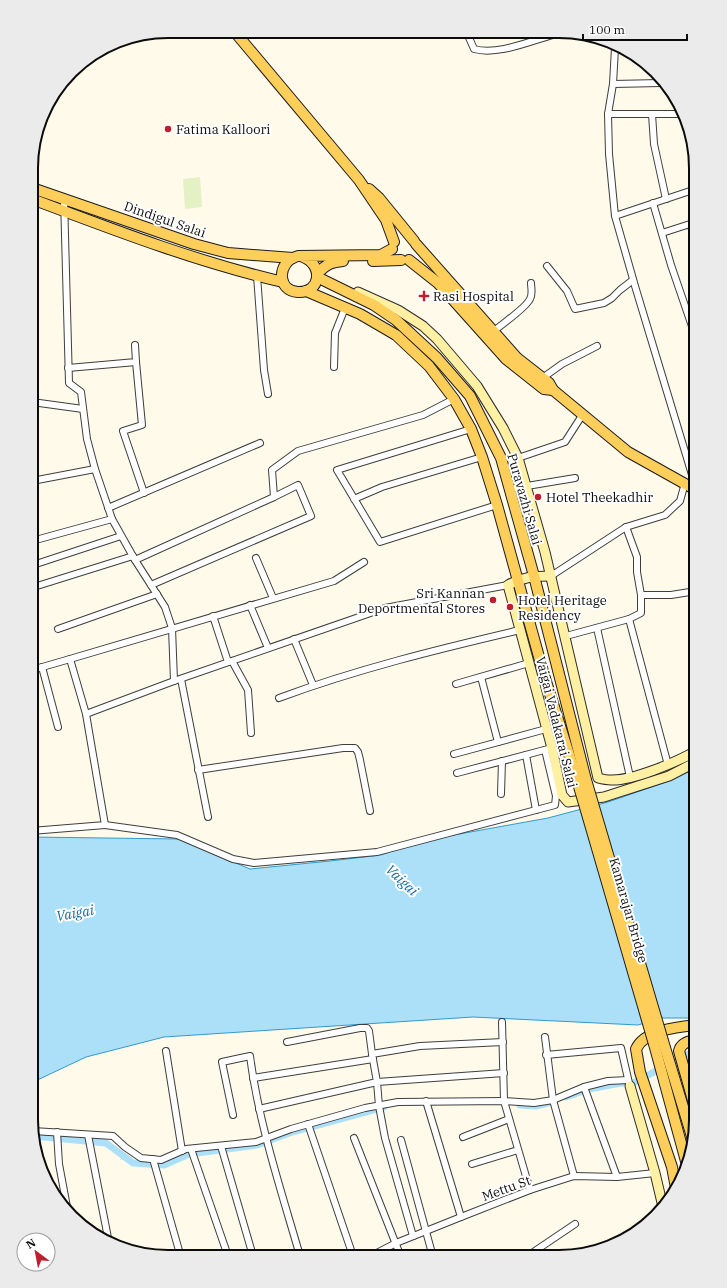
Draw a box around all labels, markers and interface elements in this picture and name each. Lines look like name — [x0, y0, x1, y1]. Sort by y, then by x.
scale bar — [583, 16, 687, 42]
text: 100 m — [589, 22, 625, 37]
place label: Fatima Kalloori — [176, 121, 270, 138]
marker: Fatima Kalloori — [163, 124, 173, 134]
street label: Dindigul Salai — [122, 198, 208, 241]
place label: Rasi Hospital — [433, 288, 514, 305]
marker: Rasi Hospital — [418, 290, 430, 302]
street label: Puravazhi Salai — [503, 451, 546, 547]
place label: Hotel Theekadhir — [546, 489, 653, 506]
marker: Hotel Theekadhir — [533, 492, 543, 502]
place label: Sri Kannan Deportmental Stores — [358, 585, 485, 617]
place label: Hotel Heritage Residency — [518, 592, 607, 624]
marker: Sri Kannan Deportmental Stores — [488, 595, 498, 605]
marker: Hotel Heritage Residency — [505, 602, 515, 612]
street label: Vaigai Vadakarai Salai — [532, 655, 581, 789]
street label: Kamarajar Bridge — [605, 856, 652, 965]
water label: Vaigai — [382, 860, 423, 900]
water label: Vaigai — [55, 901, 96, 925]
street label: Mettu St — [479, 1172, 533, 1205]
north arrow — [16, 1232, 56, 1272]
text: N — [23, 1235, 38, 1252]

